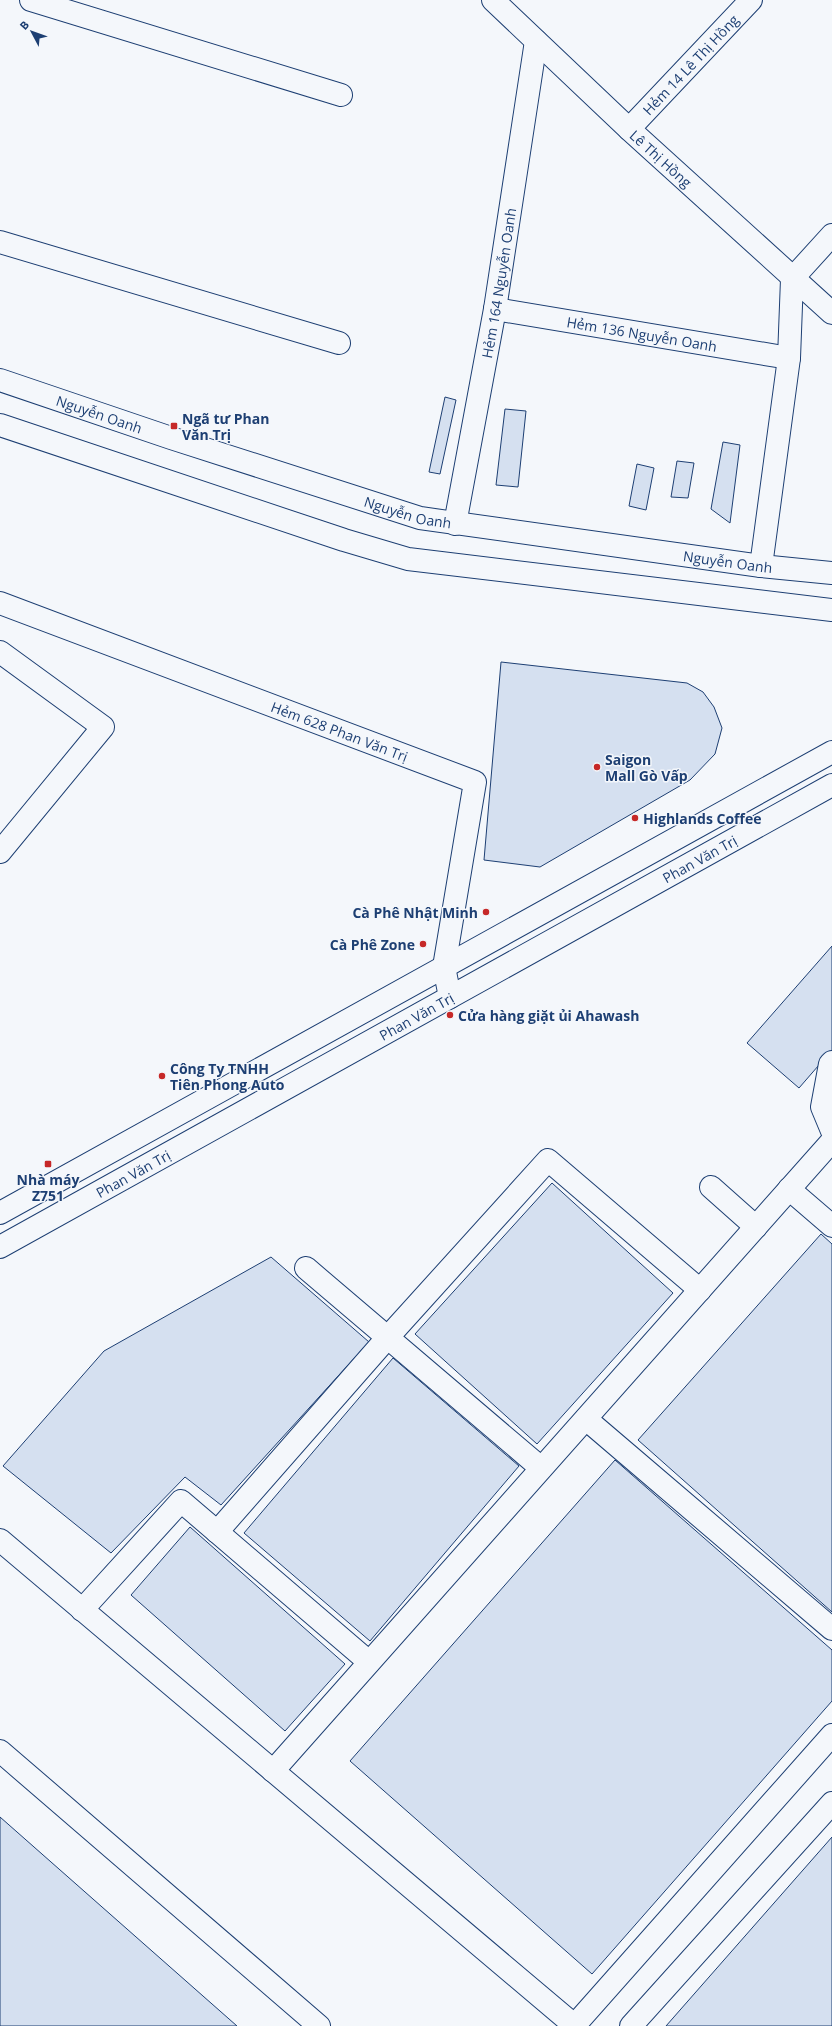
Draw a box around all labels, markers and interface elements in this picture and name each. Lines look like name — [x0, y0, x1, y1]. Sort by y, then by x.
street label: Hẻm 14 Lê Thị Hồng — [638, 10, 743, 119]
north arrow — [12, 12, 52, 52]
text: B — [16, 17, 32, 33]
street label: Lê Thị Hồng — [626, 125, 697, 191]
street label: Hẻm 164 Nguyễn Oanh — [477, 206, 520, 360]
street label: Hẻm 136 Nguyễn Oanh — [565, 312, 719, 355]
street label: Nguyễn Oanh — [54, 390, 145, 437]
place label: Ngã tư Phan Văn Trị — [182, 409, 269, 444]
marker: Ngã tư Phan Văn Trị — [169, 421, 179, 431]
street label: Nguyễn Oanh — [362, 491, 453, 532]
street label: Nguyễn Oanh — [682, 546, 773, 577]
street label: Hẻm 628 Phan Văn Trị — [269, 697, 411, 765]
place label: Saigon Mall Gò Vấp — [605, 750, 688, 785]
marker: Saigon Mall Gò Vấp — [592, 762, 602, 772]
place label: Highlands Coffee — [643, 809, 761, 828]
marker: Highlands Coffee — [630, 813, 640, 823]
street label: Phan Văn Trị — [659, 830, 740, 887]
place label: Cà Phê Nhật Minh — [352, 903, 478, 922]
marker: Cà Phê Nhật Minh — [481, 907, 491, 917]
place label: Cà Phê Zone — [330, 935, 415, 954]
marker: Cà Phê Zone — [418, 939, 428, 949]
street label: Phan Văn Trị — [376, 988, 457, 1044]
place label: Cửa hàng giặt ủi Ahawash — [458, 1006, 639, 1025]
marker: Cửa hàng giặt ủi Ahawash — [445, 1010, 455, 1020]
place label: Công Ty TNHH Tiên Phong Auto — [170, 1059, 285, 1094]
marker: Công Ty TNHH Tiên Phong Auto — [157, 1071, 167, 1081]
street label: Phan Văn Trị — [92, 1145, 174, 1202]
marker: Nhà máy Z751 — [43, 1159, 53, 1169]
place label: Nhà máy Z751 — [17, 1170, 79, 1205]

